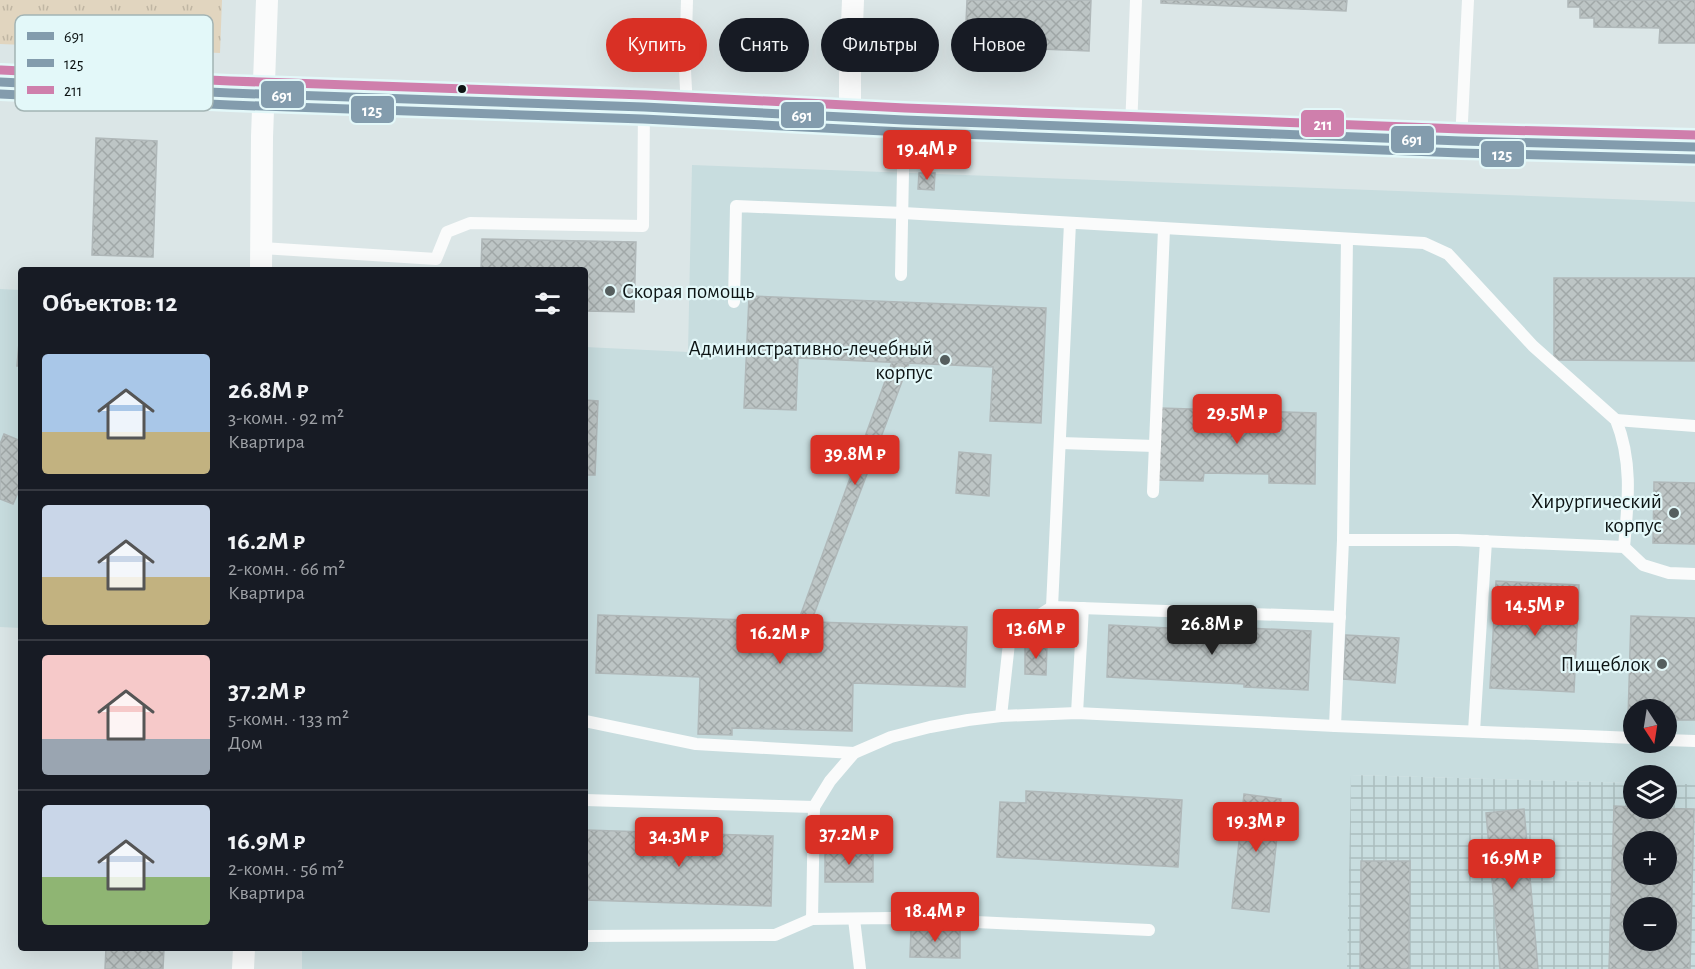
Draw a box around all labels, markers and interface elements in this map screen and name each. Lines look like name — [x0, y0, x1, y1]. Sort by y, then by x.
legend — [15, 15, 213, 111]
chip: Купить — [606, 18, 707, 72]
chip: Снять — [719, 18, 809, 72]
chip: Фильтры — [821, 18, 939, 72]
chip: Новое — [951, 18, 1047, 72]
text: 691 — [64, 29, 85, 45]
text: 125 — [64, 56, 83, 72]
line badge: 691 — [260, 80, 305, 109]
text: 211 — [64, 83, 82, 99]
unlabelled marker — [456, 83, 468, 95]
text: 691 — [271, 88, 293, 104]
line badge: 125 — [350, 95, 395, 124]
line badge: 691 — [780, 101, 825, 129]
text: 125 — [362, 103, 382, 119]
text: 691 — [791, 108, 813, 124]
line badge: 211 — [1300, 109, 1345, 138]
text: 211 — [1313, 117, 1333, 133]
line badge: 691 — [1390, 125, 1435, 154]
pin: 19.4M ₽ — [872, 130, 982, 181]
text: 691 — [1401, 132, 1423, 148]
text: 19.4M ₽ — [897, 139, 957, 159]
line badge: 125 — [1480, 140, 1525, 168]
text: 125 — [1492, 147, 1512, 163]
place label: Скорая помощь — [622, 281, 754, 302]
marker: Скорая помощь — [603, 284, 617, 298]
icon: filters — [531, 287, 564, 320]
text: Объектов: 12 — [42, 290, 178, 316]
place label: Административно-лечебный корпус — [689, 338, 933, 383]
marker: Административно-лечебный корпус — [938, 353, 952, 367]
text: 26.8M ₽ — [228, 377, 308, 403]
icon: home — [90, 378, 162, 450]
pin: 29.5M ₽ — [1182, 394, 1292, 445]
text: 29.5M ₽ — [1207, 403, 1267, 423]
text: 3-комн. · 92 m² — [228, 408, 344, 428]
text: Квартира — [228, 432, 305, 452]
pin: 39.8M ₽ — [800, 435, 910, 486]
text: 39.8M ₽ — [824, 444, 886, 464]
place label: Хирургический корпус — [1531, 491, 1662, 536]
marker: Хирургический корпус — [1667, 506, 1681, 520]
text: 16.2M ₽ — [228, 528, 305, 554]
icon: home — [90, 529, 162, 601]
text: 2-комн. · 66 m² — [228, 559, 345, 579]
text: Квартира — [228, 583, 305, 603]
pin: 14.5M ₽ — [1480, 586, 1590, 637]
text: 14.5M ₽ — [1506, 595, 1564, 615]
pin: 26.8M ₽ — [1157, 605, 1267, 656]
pin: 13.6M ₽ — [981, 609, 1091, 660]
pin: 16.2M ₽ — [725, 614, 835, 665]
text: 26.8M ₽ — [1181, 614, 1243, 634]
text: 13.6M ₽ — [1007, 618, 1065, 638]
text: 16.2M ₽ — [750, 623, 810, 643]
place label: Пищеблок — [1561, 654, 1650, 675]
marker: Пищеблок — [1655, 657, 1669, 671]
text: 37.2M ₽ — [228, 678, 305, 704]
icon: home — [90, 679, 162, 751]
north arrow — [1623, 699, 1677, 753]
map controls — [1623, 699, 1677, 951]
text: 5-комн. · 133 m² — [228, 709, 349, 729]
text: Дом — [228, 733, 263, 753]
button: layers — [1623, 765, 1677, 819]
pin: 19.3M ₽ — [1201, 802, 1311, 853]
text: 19.3M ₽ — [1227, 811, 1285, 831]
pin: 37.2M ₽ — [794, 815, 904, 866]
pin: 34.3M ₽ — [624, 817, 734, 868]
text: 37.2M ₽ — [819, 824, 879, 844]
text: 34.3M ₽ — [649, 826, 709, 846]
text: 16.9M ₽ — [228, 828, 305, 854]
icon: home — [90, 829, 162, 901]
button: + — [1623, 831, 1677, 885]
pin: 16.9M ₽ — [1457, 839, 1567, 890]
text: 16.9M ₽ — [1482, 848, 1542, 868]
text: 2-комн. · 56 m² — [228, 859, 344, 879]
text: Квартира — [228, 883, 305, 903]
pin: 18.4M ₽ — [880, 892, 990, 943]
button: − — [1623, 897, 1677, 951]
text: 18.4M ₽ — [905, 901, 965, 921]

